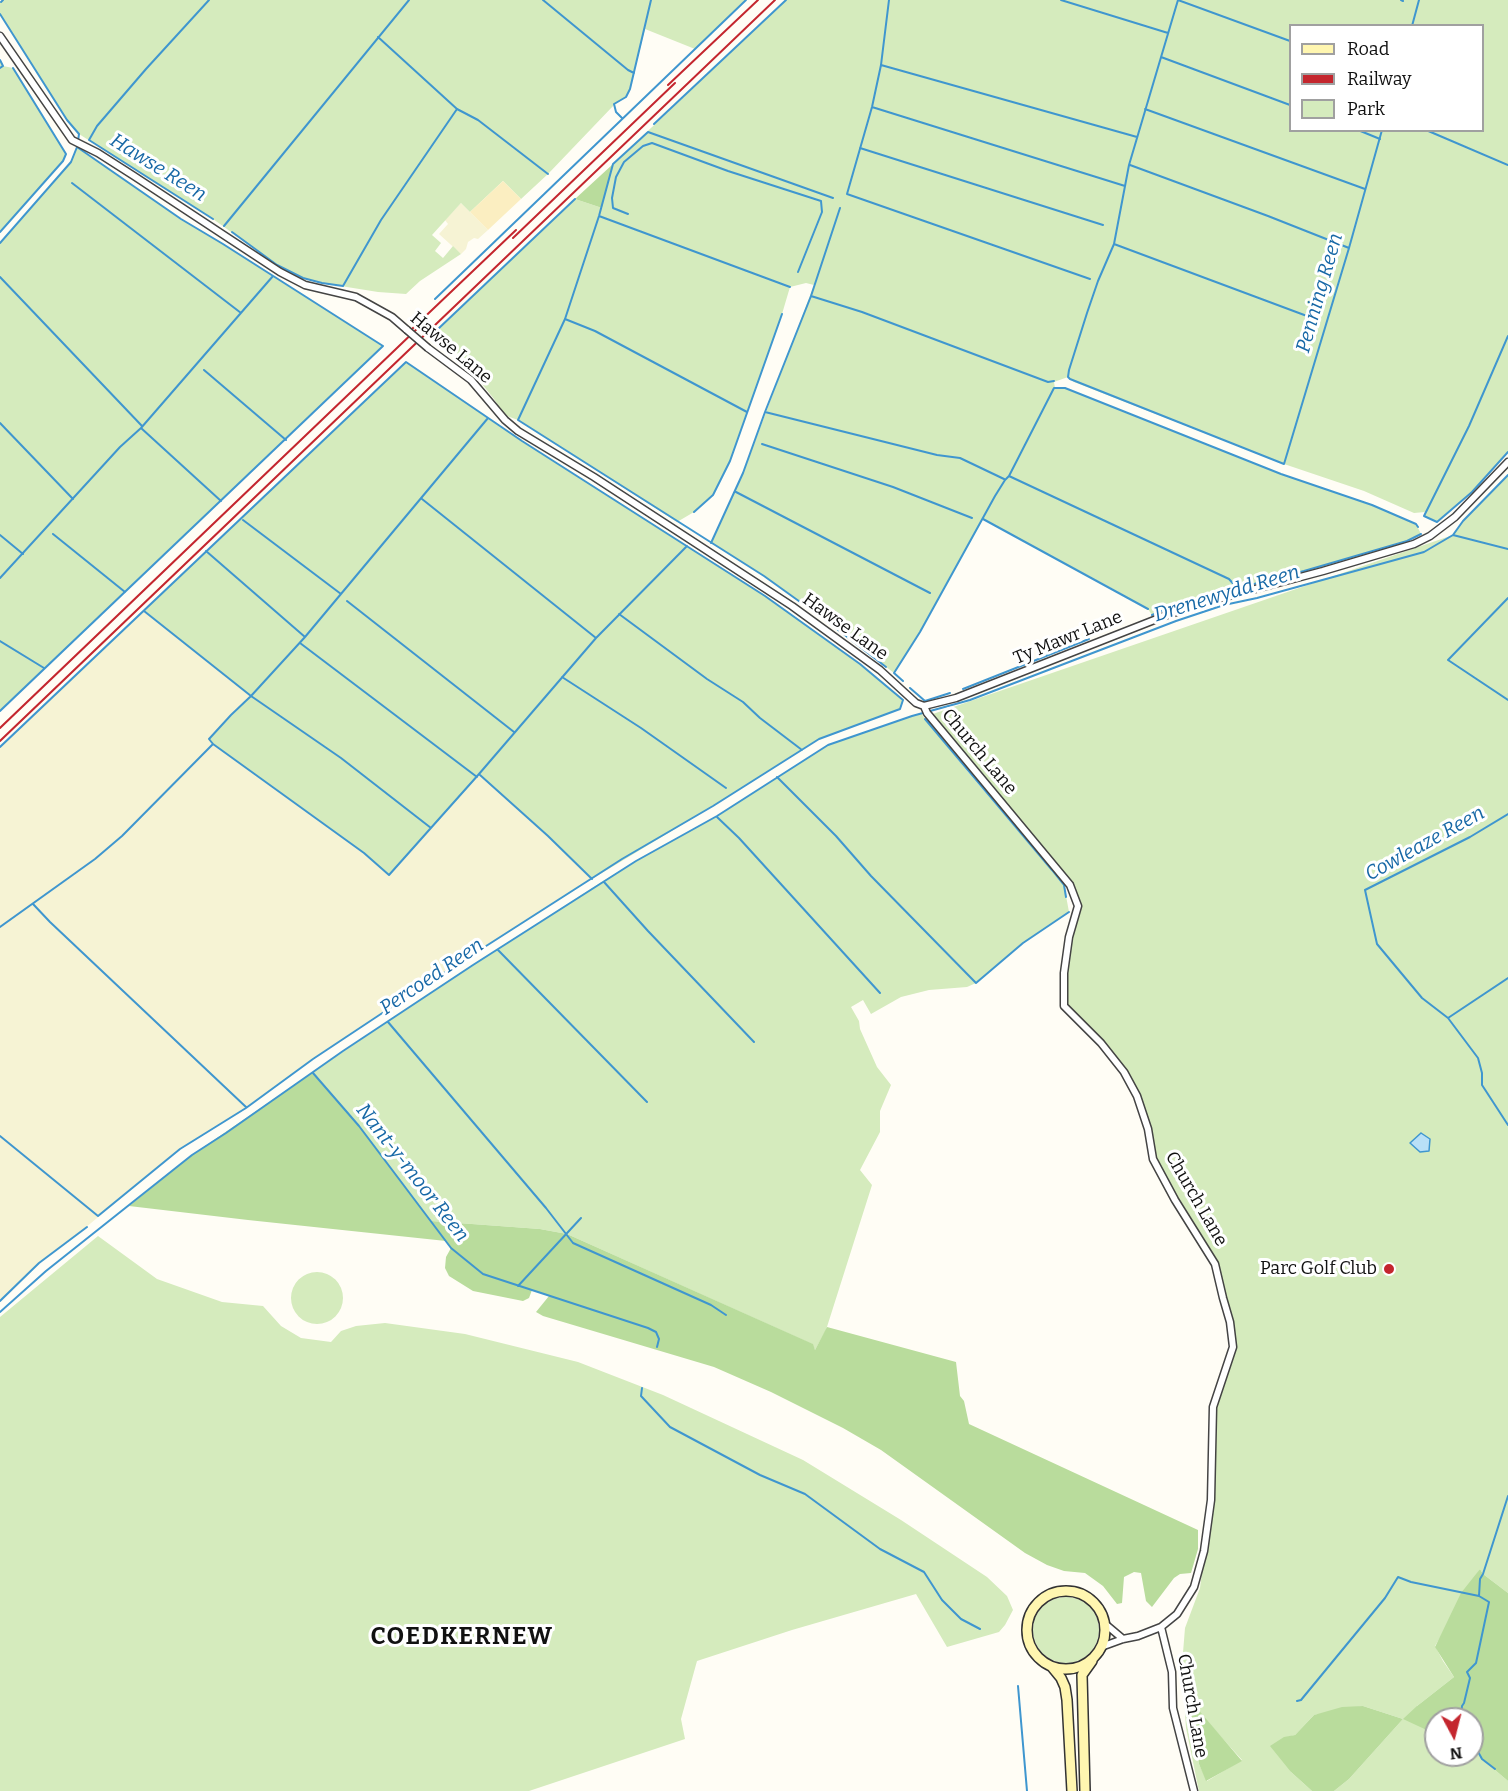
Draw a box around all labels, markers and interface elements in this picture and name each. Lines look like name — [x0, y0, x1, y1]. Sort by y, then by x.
legend — [1289, 24, 1484, 132]
text: Road — [1347, 38, 1389, 60]
text: Railway — [1347, 68, 1411, 90]
text: Park — [1347, 98, 1385, 120]
water label: Hawse Reen — [105, 129, 211, 207]
water label: Penning Reen — [1291, 230, 1349, 356]
street label: Hawse Lane — [406, 308, 496, 388]
water label: Drenewydd Reen — [1151, 560, 1303, 628]
street label: Hawse Lane — [798, 589, 892, 665]
street label: Ty Mawr Lane — [1011, 606, 1125, 670]
street label: Church Lane — [937, 705, 1021, 799]
water label: Cowleaze Reen — [1361, 801, 1489, 887]
water label: Percoed Reen — [376, 934, 488, 1020]
water label: Nant-y-moor Reen — [351, 1099, 473, 1247]
street label: Church Lane — [1160, 1148, 1232, 1250]
place label: Parc Golf Club — [1260, 1258, 1377, 1280]
marker: Parc Golf Club — [1382, 1262, 1396, 1276]
district label: COEDKERNEW — [370, 1623, 554, 1651]
street label: Church Lane — [1172, 1652, 1212, 1760]
north arrow — [1424, 1707, 1484, 1767]
text: N — [1449, 1743, 1463, 1764]

